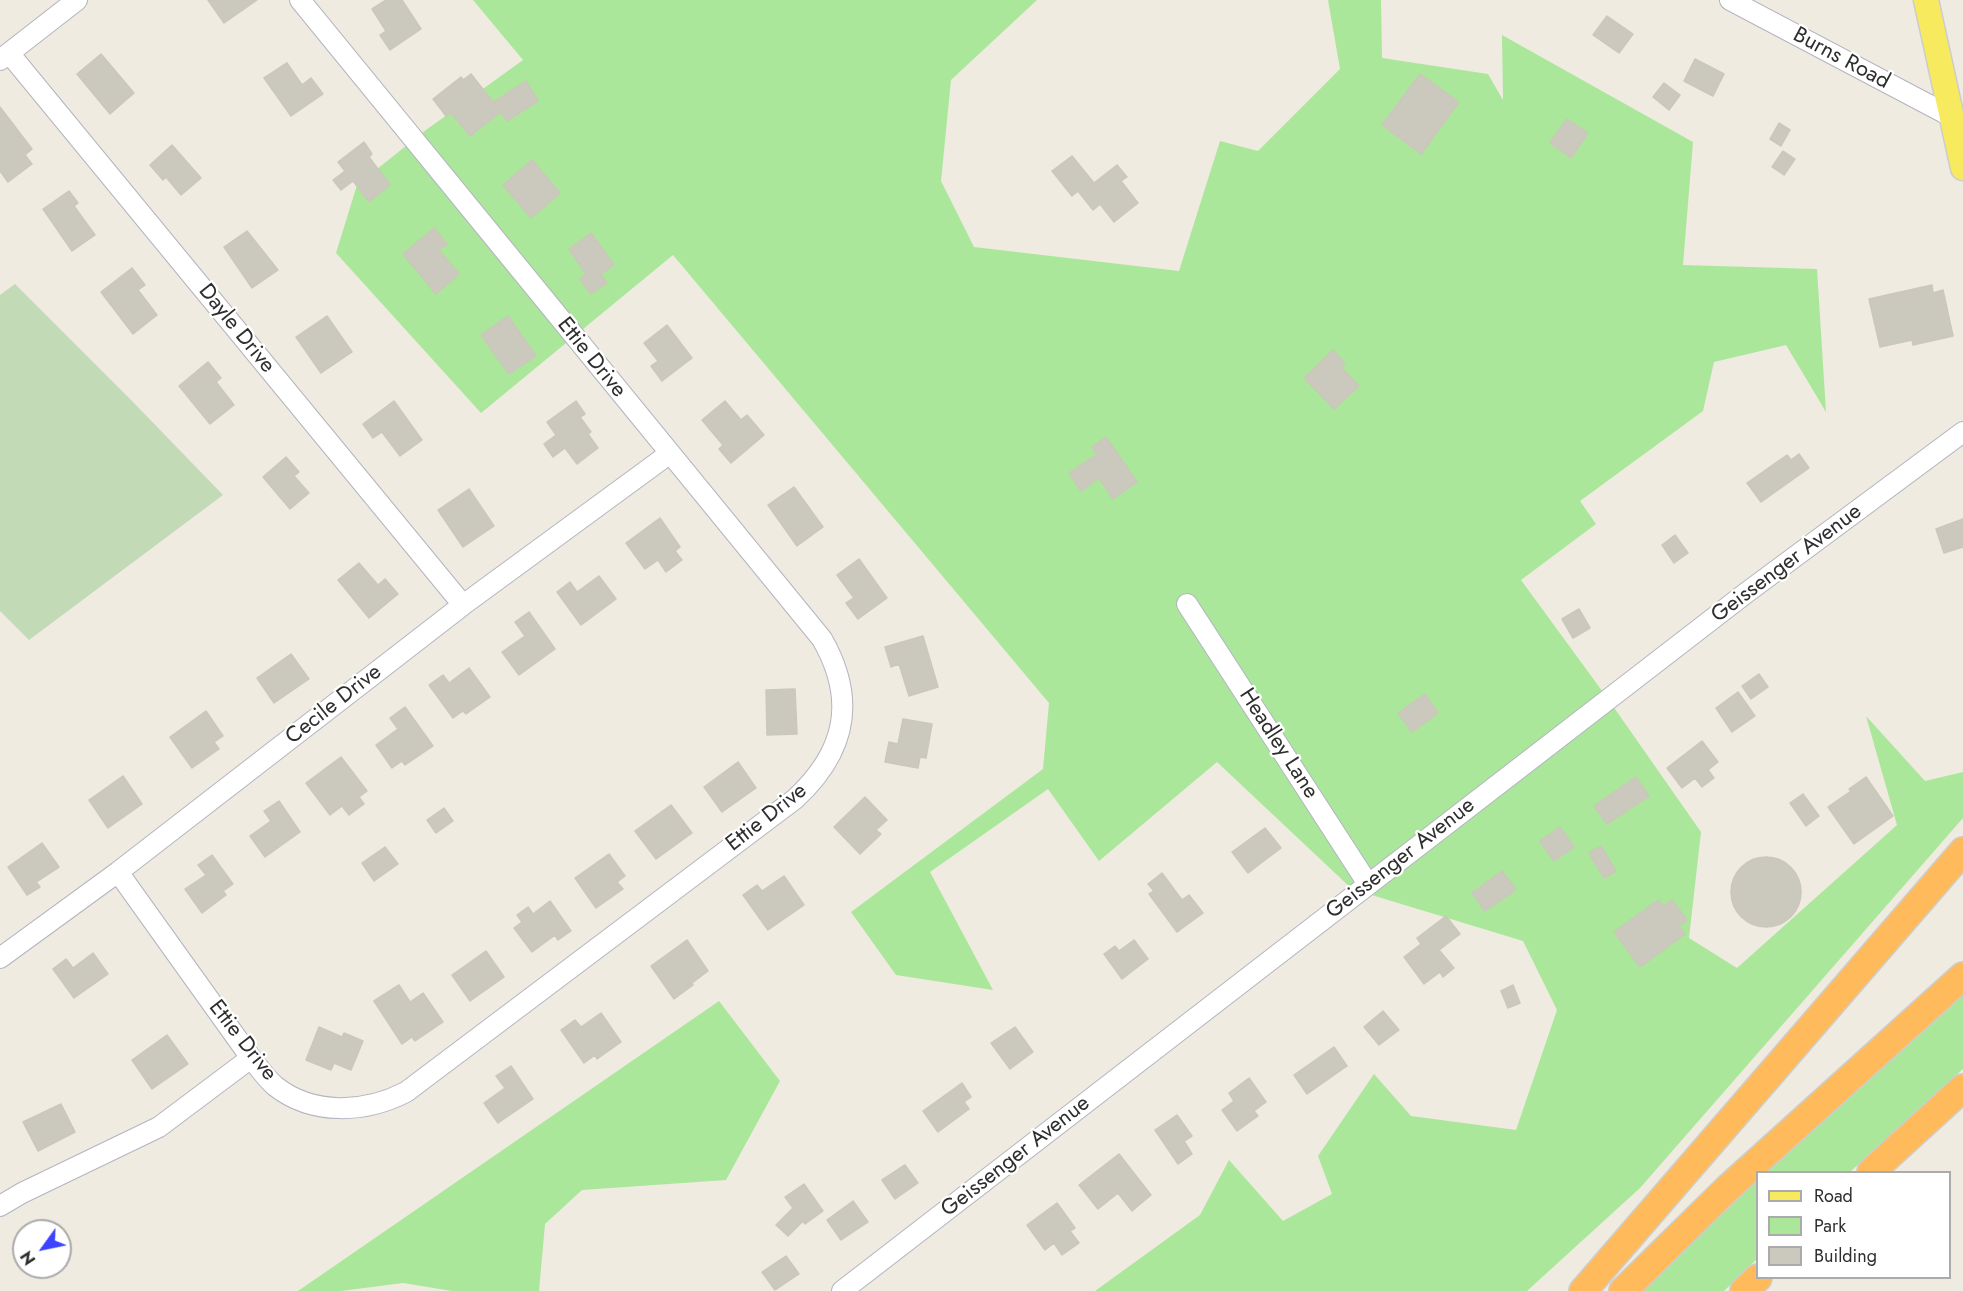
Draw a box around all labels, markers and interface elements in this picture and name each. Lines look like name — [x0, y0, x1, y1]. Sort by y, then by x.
street label: Burns Road — [1788, 23, 1894, 95]
street label: Dayle Drive — [192, 279, 280, 379]
street label: Ettie Drive — [551, 313, 631, 403]
street label: Geissenger Avenue — [1707, 499, 1867, 629]
street label: Cecile Drive — [281, 659, 387, 751]
street label: Headley Lane — [1233, 684, 1323, 804]
street label: Ettie Drive — [721, 778, 813, 858]
street label: Geissenger Avenue — [1321, 793, 1481, 925]
street label: Ettie Drive — [202, 995, 282, 1087]
street label: Geissenger Avenue — [936, 1091, 1096, 1223]
legend — [1756, 1171, 1951, 1279]
text: Road — [1814, 1183, 1853, 1209]
text: Park — [1814, 1213, 1846, 1239]
north arrow — [12, 1219, 72, 1279]
text: Building — [1814, 1243, 1877, 1269]
text: N — [15, 1246, 41, 1270]

